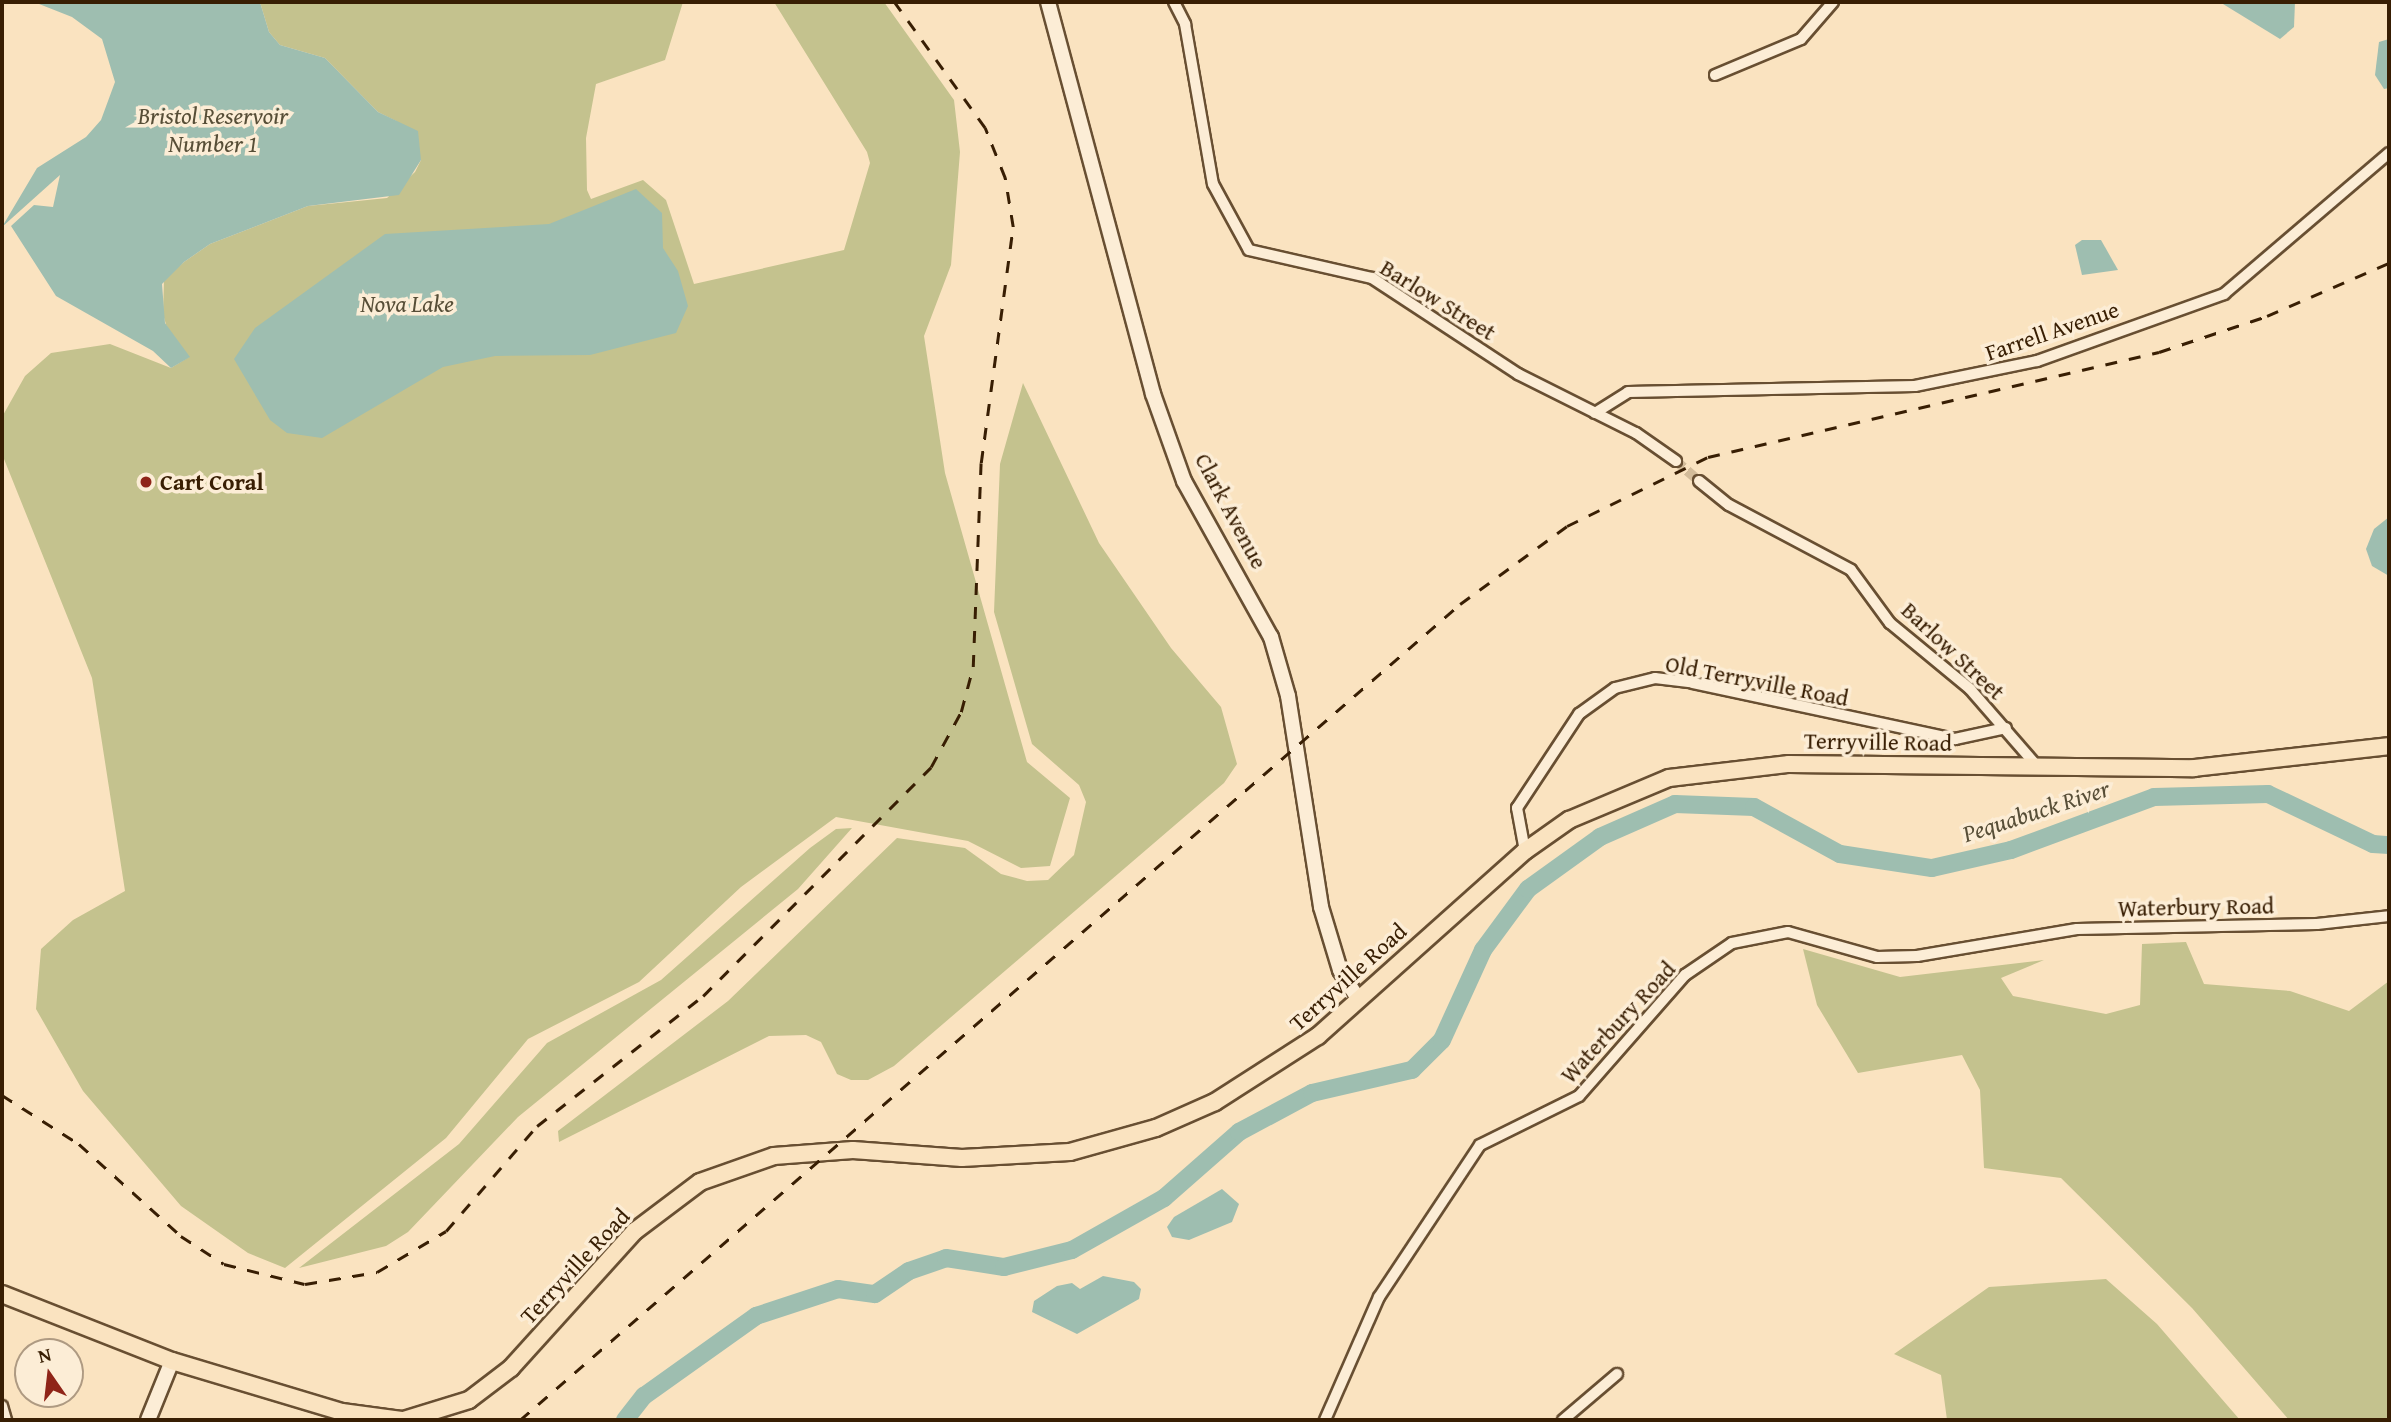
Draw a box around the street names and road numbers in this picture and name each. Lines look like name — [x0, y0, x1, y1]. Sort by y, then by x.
street label: Barlow Street — [1375, 254, 1501, 346]
street label: Farrell Avenue — [1982, 295, 2122, 367]
street label: Clark Avenue — [1189, 449, 1273, 573]
street label: Barlow Street — [1896, 596, 2010, 706]
street label: Old Terryville Road — [1663, 650, 1851, 712]
street label: Terryville Road — [1804, 727, 1952, 757]
street label: Waterbury Road — [2118, 892, 2274, 922]
street label: Terryville Road — [1284, 917, 1412, 1037]
street label: Waterbury Road — [1555, 955, 1681, 1089]
street label: Terryville Road — [514, 1202, 636, 1330]

